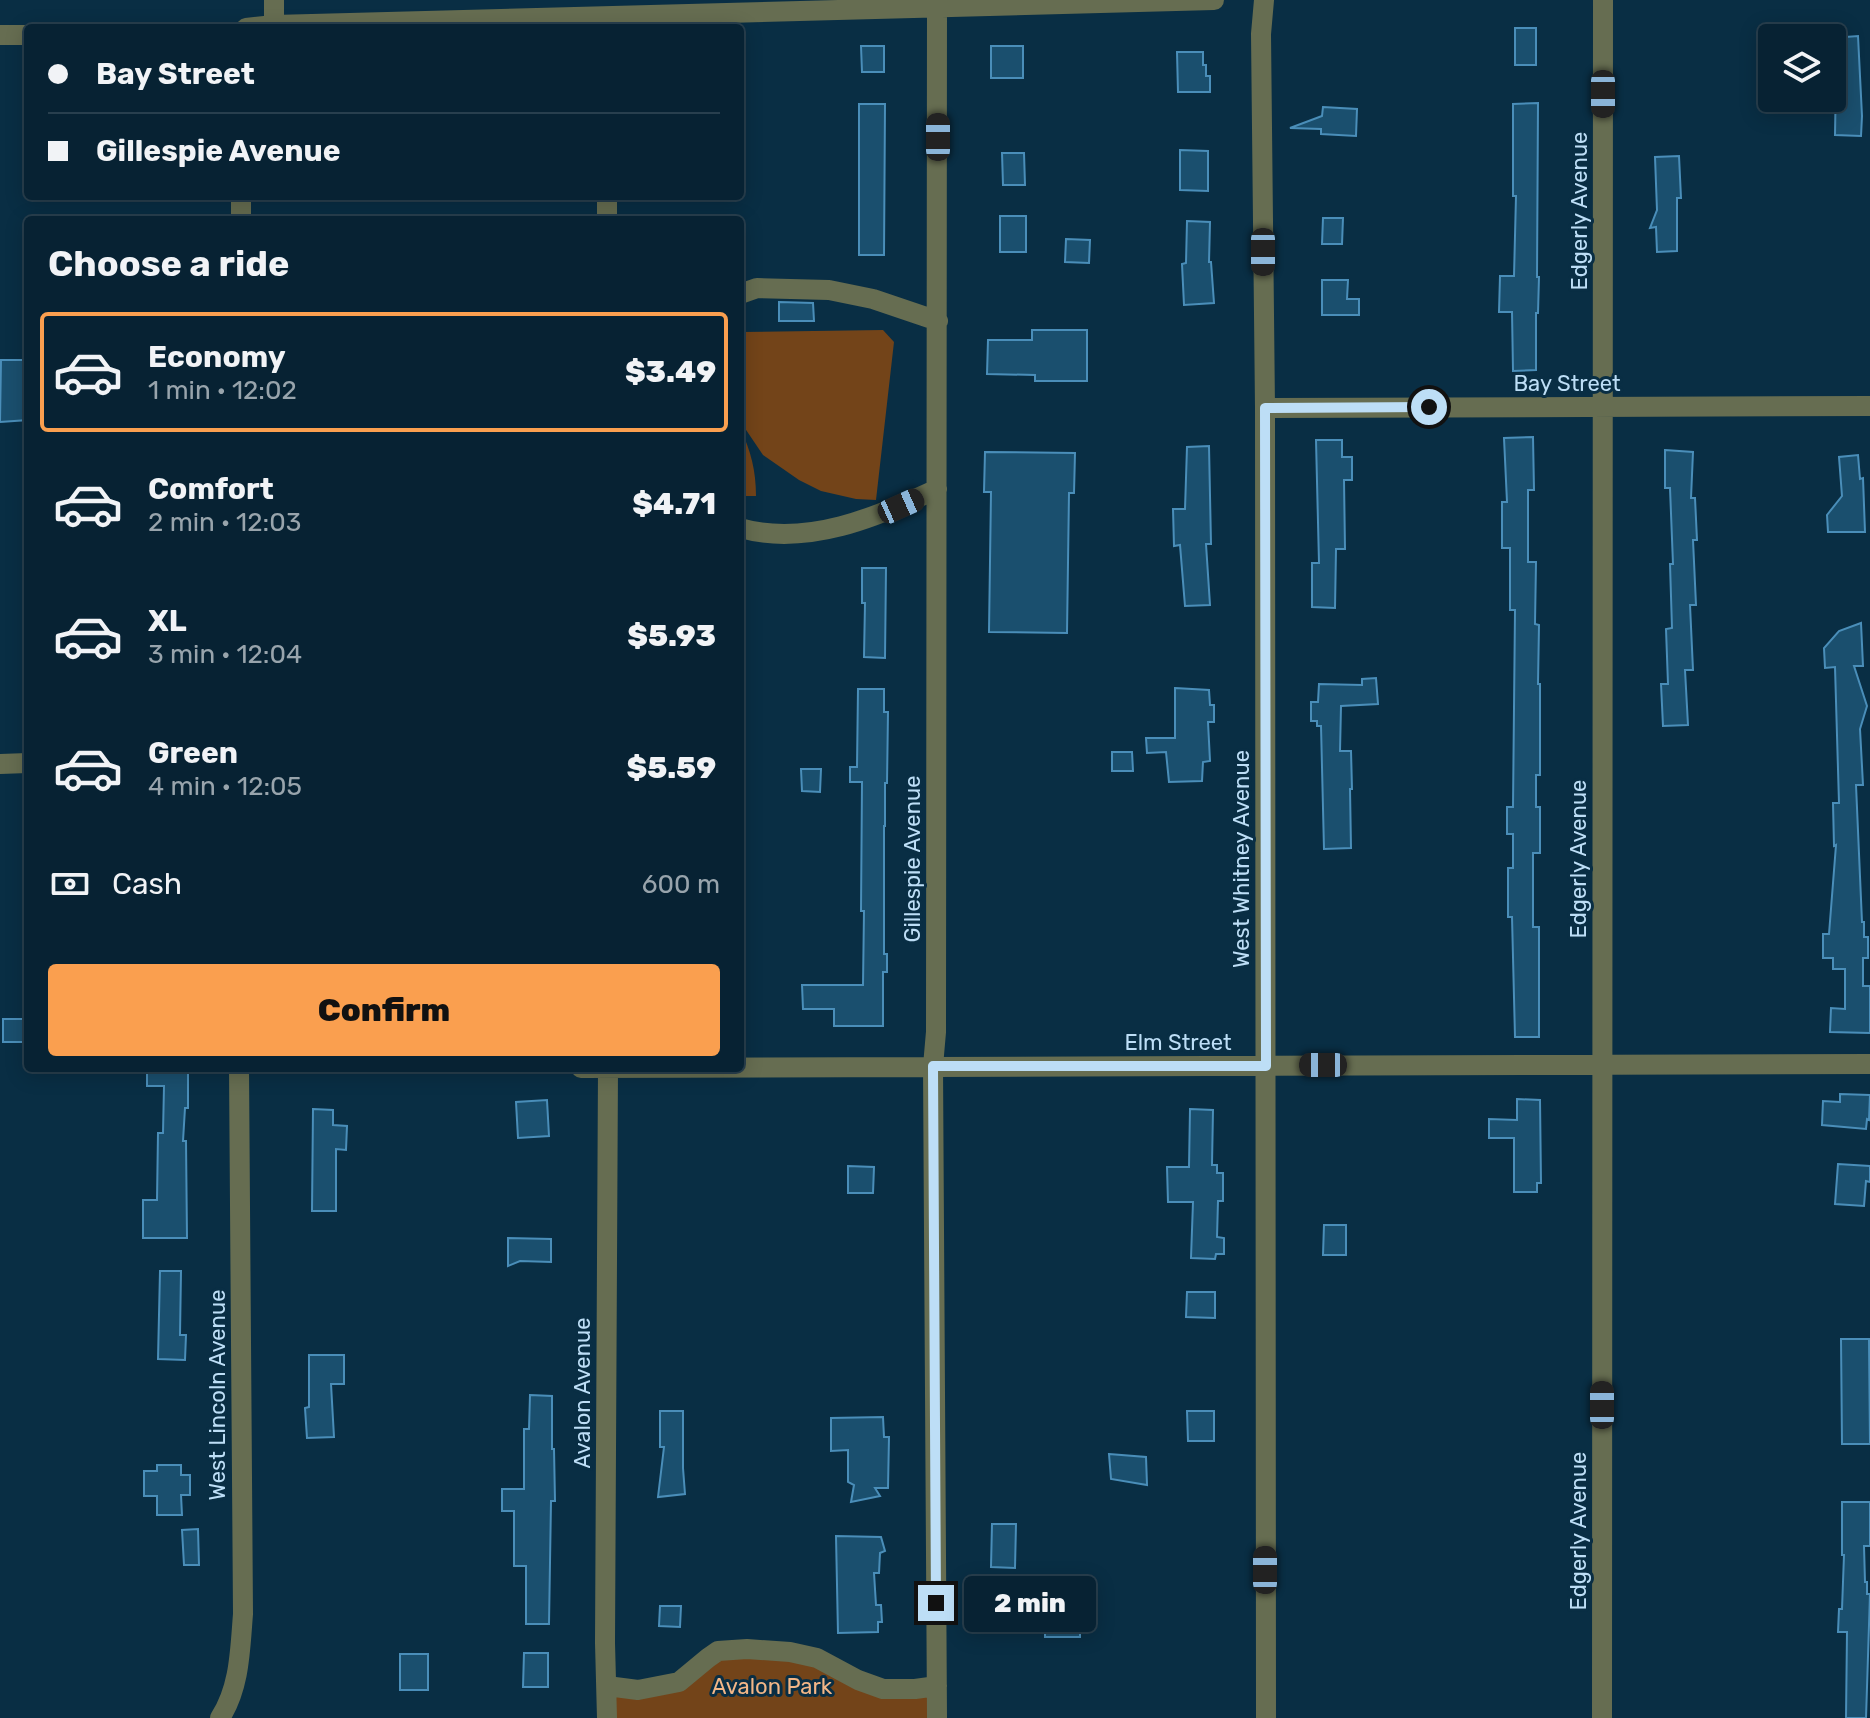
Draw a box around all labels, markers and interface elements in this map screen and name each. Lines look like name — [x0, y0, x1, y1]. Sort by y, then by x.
map controls — [1758, 24, 1846, 112]
button: layers — [1758, 24, 1846, 112]
text: Bay Street — [96, 56, 255, 92]
car — [1591, 70, 1615, 118]
car — [926, 113, 950, 161]
street label: Edgerly Avenue — [1566, 132, 1593, 290]
text: Gillespie Avenue — [96, 133, 340, 169]
car — [1251, 228, 1275, 276]
text: Choose a ride — [48, 242, 289, 285]
icon: car — [52, 336, 124, 408]
text: Economy — [148, 339, 286, 375]
text: $3.49 — [625, 354, 716, 390]
street label: Bay Street — [1513, 370, 1621, 397]
text: 1 min · 12:02 — [148, 375, 297, 406]
route start — [1411, 389, 1447, 425]
icon: car — [52, 468, 124, 540]
text: Comfort — [148, 471, 274, 507]
car — [874, 485, 928, 527]
text: $4.71 — [632, 486, 716, 522]
text: 2 min · 12:03 — [148, 507, 301, 538]
icon: car — [52, 600, 124, 672]
text: XL — [148, 603, 187, 639]
text: $5.93 — [627, 618, 716, 654]
text: 3 min · 12:04 — [148, 639, 302, 670]
icon: car — [52, 732, 124, 804]
text: Green — [148, 735, 238, 771]
text: $5.59 — [627, 750, 716, 786]
street label: West Whitney Avenue — [1228, 750, 1255, 968]
text: 4 min · 12:05 — [148, 771, 302, 802]
street label: Gillespie Avenue — [899, 775, 926, 943]
street label: Edgerly Avenue — [1565, 780, 1592, 938]
icon: cash — [48, 862, 92, 906]
text: Cash — [112, 866, 182, 902]
text: 600 m — [642, 869, 720, 900]
button: Confirm — [48, 964, 720, 1056]
street label: Elm Street — [1124, 1029, 1232, 1056]
car — [1299, 1053, 1347, 1077]
street label: West Lincoln Avenue — [204, 1289, 231, 1501]
street label: Avalon Avenue — [569, 1317, 596, 1469]
car — [1590, 1381, 1614, 1429]
street label: Edgerly Avenue — [1565, 1452, 1592, 1610]
car — [1253, 1546, 1277, 1594]
callout: 2 min — [964, 1575, 1096, 1631]
route end — [918, 1585, 954, 1621]
text: 2 min — [994, 1588, 1066, 1619]
park label: Avalon Park — [712, 1673, 833, 1700]

